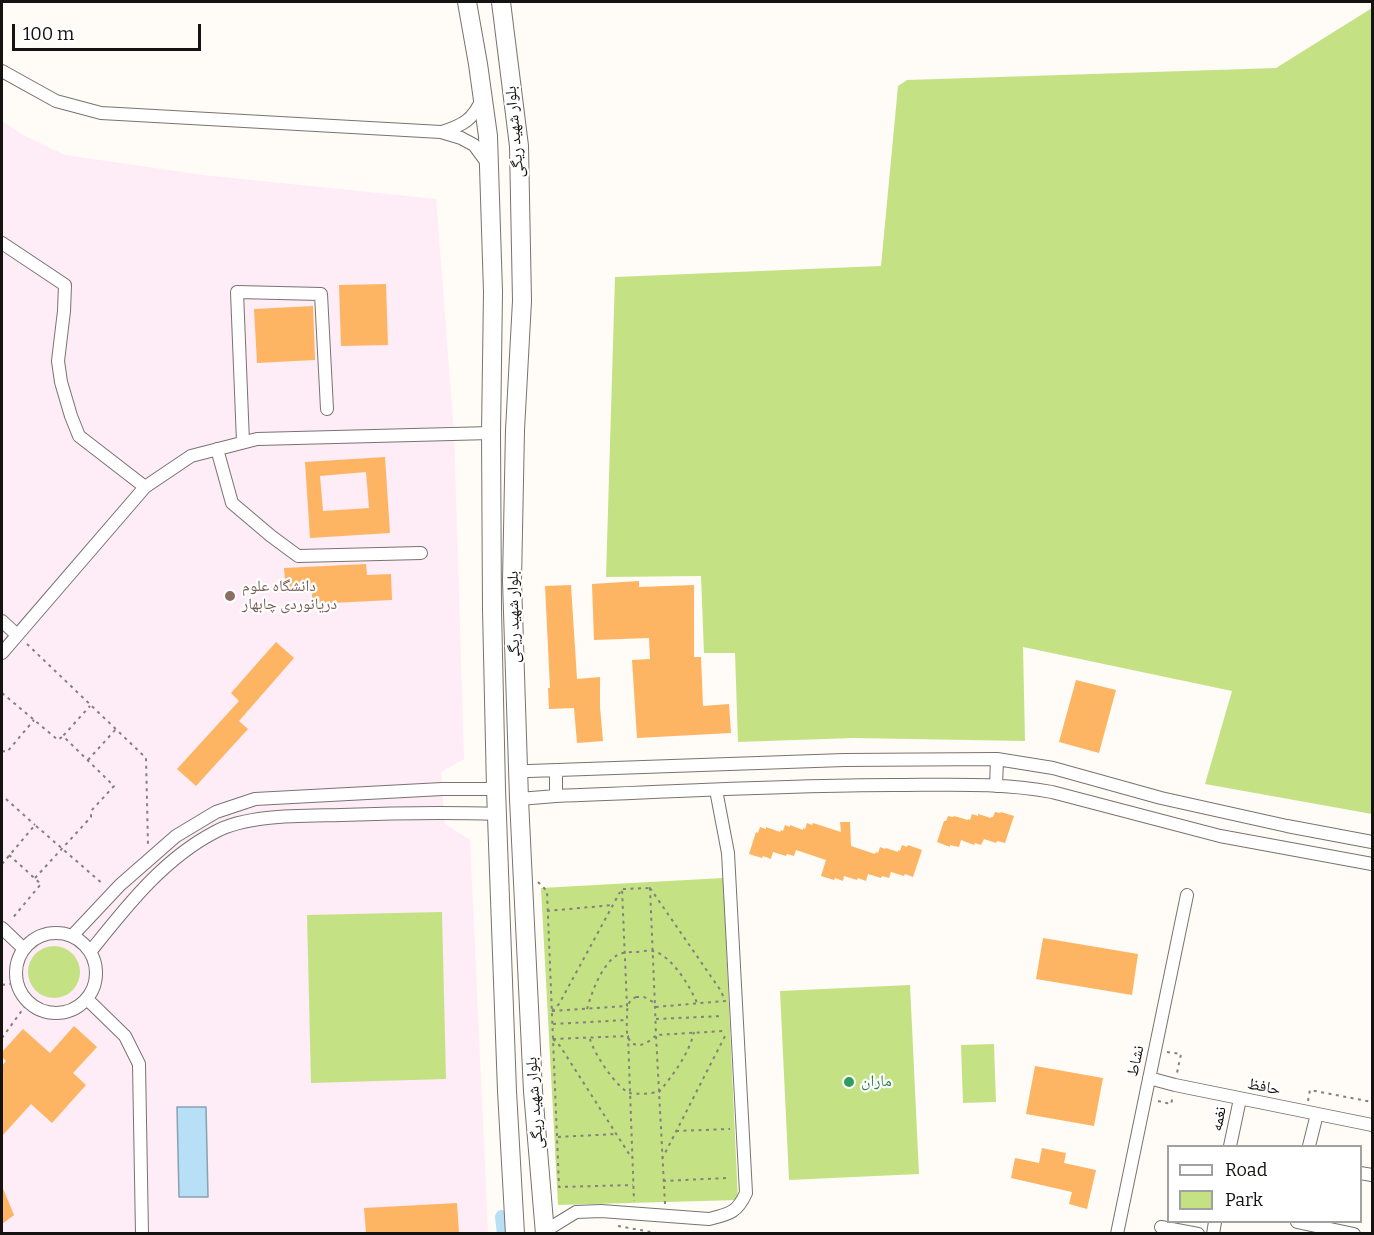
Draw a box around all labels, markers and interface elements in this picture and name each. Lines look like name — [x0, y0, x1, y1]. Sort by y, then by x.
scale bar — [15, 12, 204, 50]
text: 100 m — [23, 23, 74, 45]
street label: بلوار شهید ریگی — [501, 85, 529, 179]
street label: بلوار شهید ریگی — [504, 571, 524, 663]
place label: دانشگاه علوم دریانوردی چابهار — [242, 577, 337, 615]
marker: دانشگاه علوم دریانوردی چابهار — [223, 589, 237, 603]
street label: نشاط — [1123, 1044, 1149, 1078]
street label: بلوار شهید ریگی — [522, 1056, 548, 1150]
place label: ماران — [861, 1072, 892, 1092]
street label: حافظ — [1246, 1074, 1282, 1100]
marker: ماران — [842, 1075, 856, 1089]
street label: نغمه — [1207, 1105, 1231, 1133]
legend — [1167, 1145, 1362, 1223]
text: Road — [1225, 1159, 1267, 1181]
text: Park — [1225, 1189, 1263, 1211]

